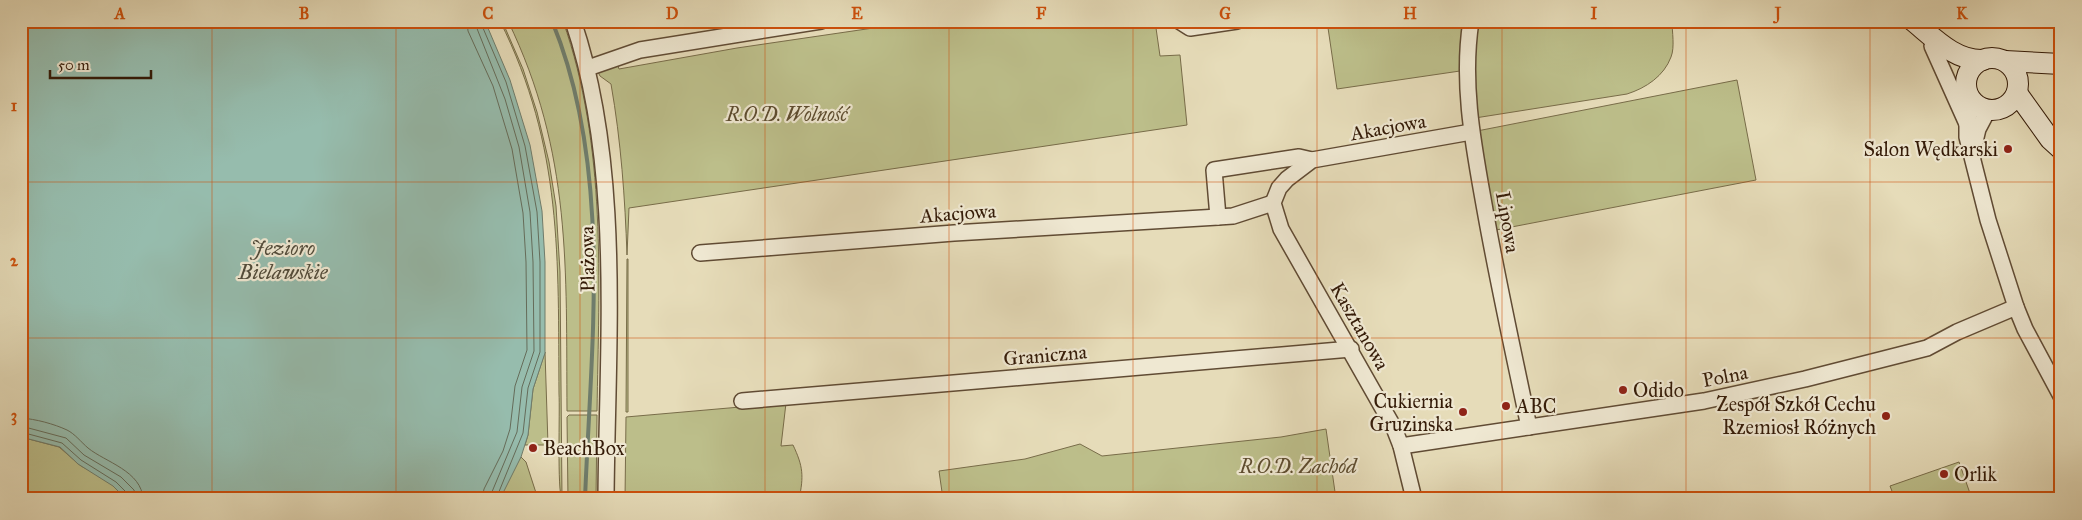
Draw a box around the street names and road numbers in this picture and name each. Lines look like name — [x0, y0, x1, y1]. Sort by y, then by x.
street label: Akacjowa — [1347, 108, 1428, 146]
street label: Lipowa — [1491, 189, 1525, 255]
street label: Akacjowa — [918, 198, 997, 228]
street label: Plażowa — [574, 225, 600, 292]
street label: Kasztanowa — [1325, 278, 1395, 375]
street label: Graniczna — [1002, 339, 1088, 371]
street label: Polna — [1700, 360, 1750, 392]

